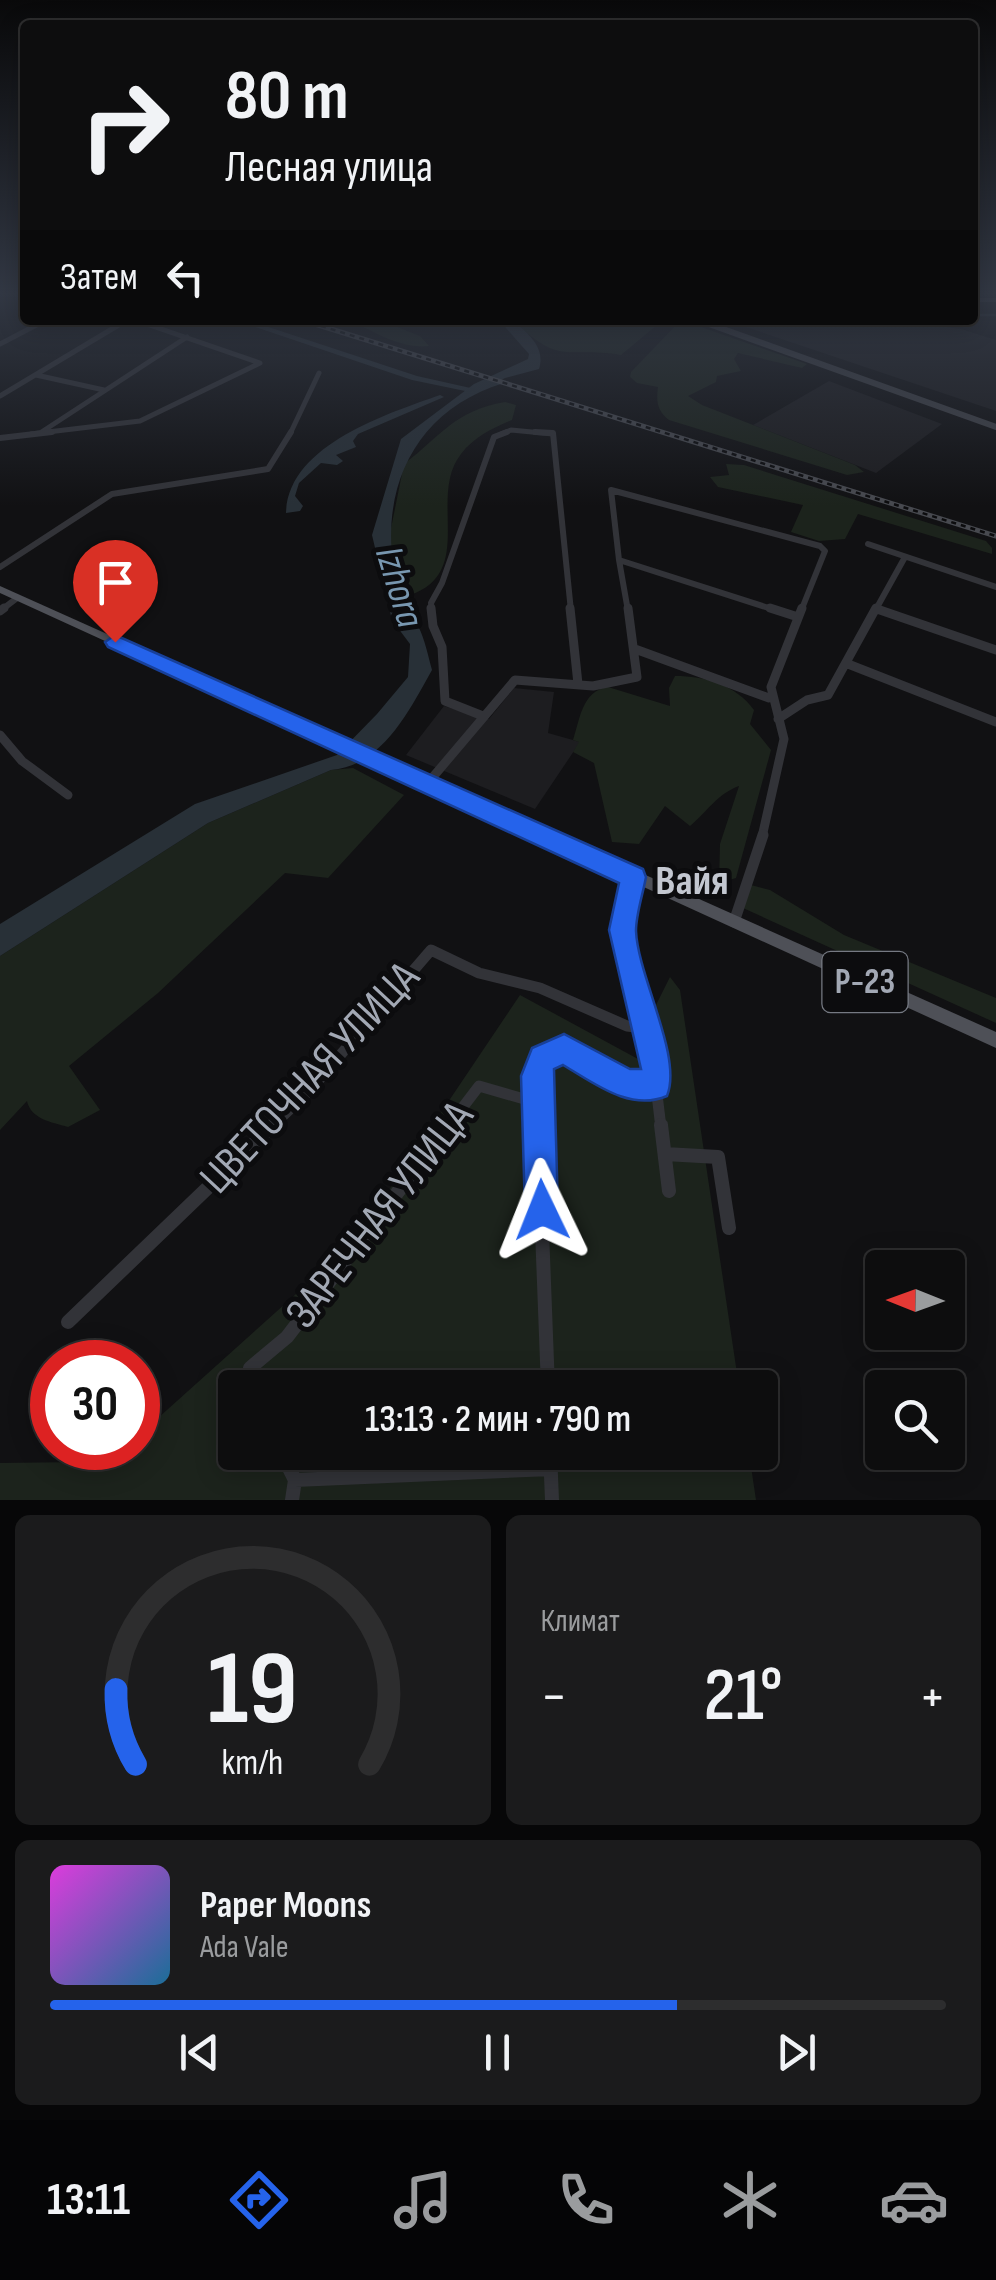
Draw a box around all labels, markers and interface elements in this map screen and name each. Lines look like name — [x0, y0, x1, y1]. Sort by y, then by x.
text: 80 m — [225, 55, 349, 139]
icon: right — [60, 60, 190, 190]
text: Лесная улица — [225, 140, 433, 195]
icon: left — [158, 250, 213, 305]
text: Затем — [60, 255, 138, 300]
pin — [73, 540, 158, 643]
water label: Izhora — [364, 541, 434, 633]
icon: arrive — [88, 555, 143, 610]
district label: Вайя — [655, 856, 729, 907]
street label: ЦВЕТОЧНАЯ УЛИЦА — [189, 950, 432, 1205]
road number: Р-23 — [822, 952, 908, 1012]
street label: ЗАРЕЧНАЯ УЛИЦА — [274, 1090, 486, 1339]
position arrow — [490, 1158, 594, 1262]
north arrow — [865, 1250, 965, 1350]
map controls — [865, 1250, 965, 1470]
speed limit sign: 30 — [30, 1340, 160, 1470]
button: search — [865, 1370, 965, 1470]
text: 13:13 · 2 мин · 790 m — [365, 1397, 631, 1442]
text: Климат — [541, 1602, 620, 1641]
text: 19 — [208, 1628, 298, 1753]
text: 21° — [704, 1651, 783, 1742]
text: − — [541, 1664, 567, 1731]
text: + — [919, 1664, 946, 1731]
text: km/h — [222, 1742, 284, 1785]
text: Paper Moons — [200, 1883, 371, 1928]
text: Ada Vale — [200, 1928, 289, 1967]
icon: previous — [172, 2025, 227, 2080]
icon: pause — [470, 2025, 525, 2080]
icon: next — [769, 2025, 824, 2080]
icon: directions — [224, 2165, 294, 2235]
icon: music — [388, 2165, 458, 2235]
icon: phone — [551, 2165, 621, 2235]
icon: climate — [715, 2165, 785, 2235]
icon: car — [879, 2165, 949, 2235]
text: 13:11 — [47, 2173, 130, 2228]

